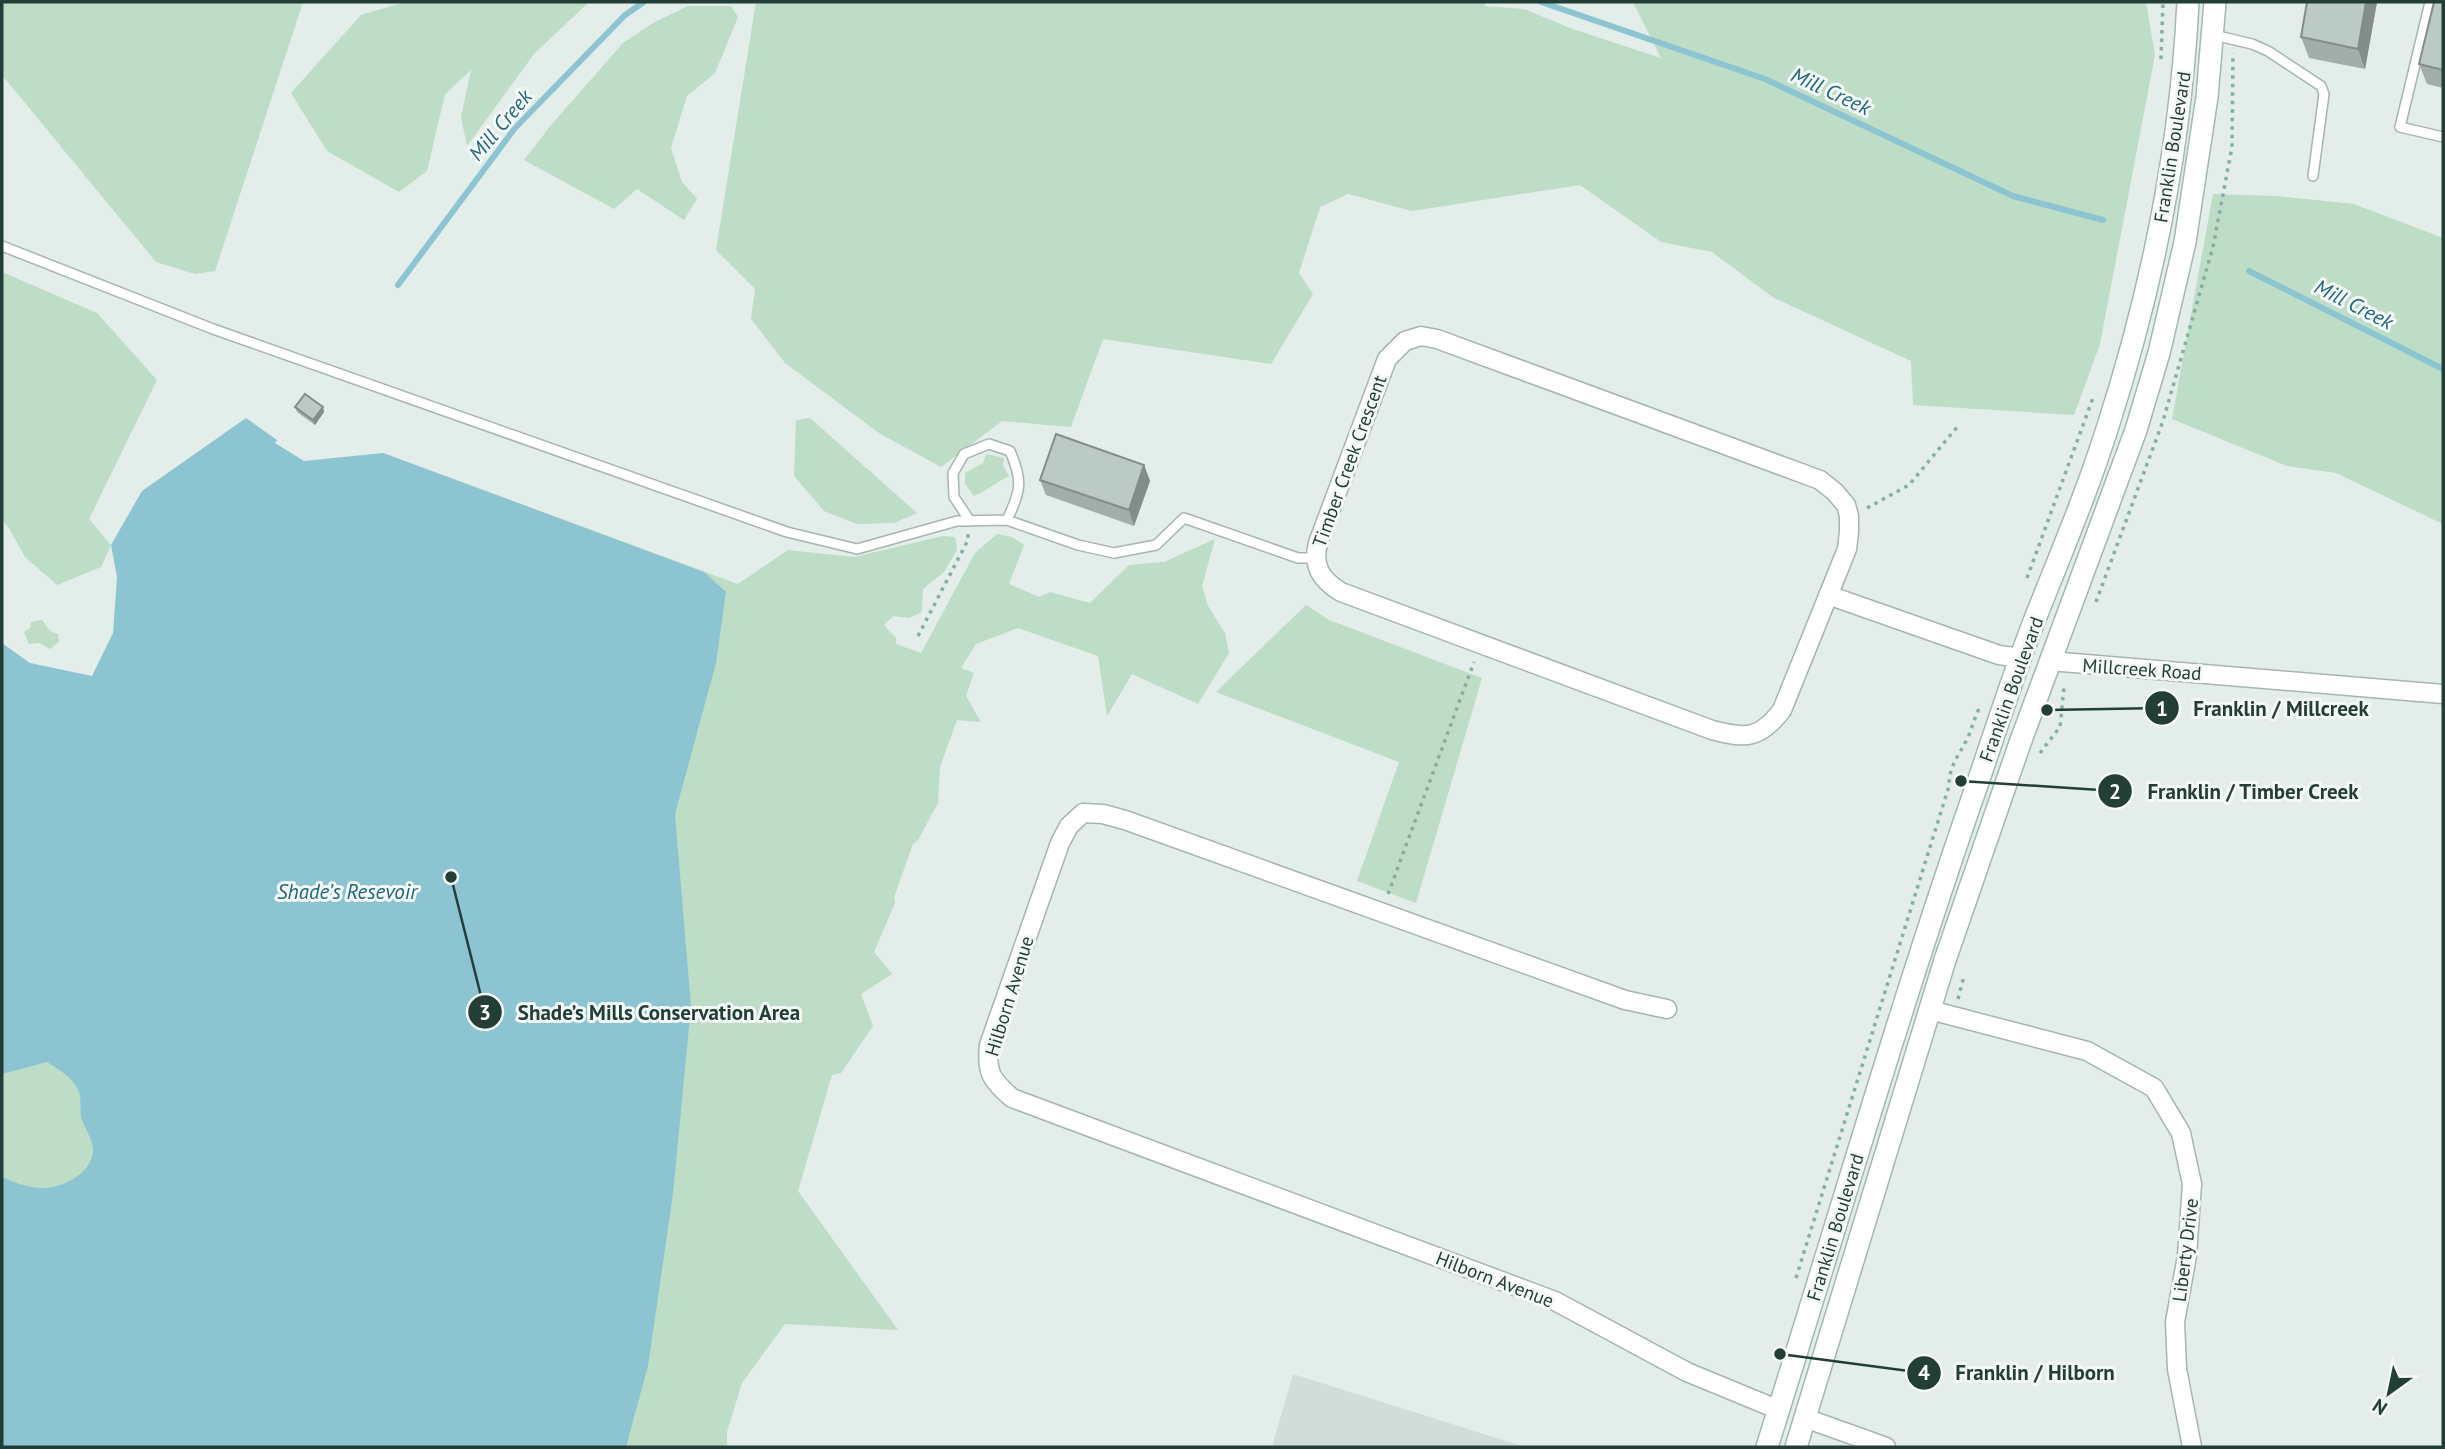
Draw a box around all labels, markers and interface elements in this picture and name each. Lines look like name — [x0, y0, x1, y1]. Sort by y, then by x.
water label: Mill Creek — [1787, 61, 1877, 122]
street label: Franklin Boulevard — [2148, 70, 2196, 224]
water label: Mill Creek — [462, 83, 539, 166]
water label: Mill Creek — [2310, 273, 2399, 336]
street label: Timber Creek Crescent — [1307, 371, 1391, 550]
street label: Franklin Boulevard — [1974, 613, 2048, 765]
street label: Millcreek Road — [2082, 653, 2202, 685]
callout: Franklin / Millcreek — [2145, 687, 2383, 729]
text: 1 — [2156, 695, 2168, 722]
text: Franklin / Millcreek — [2193, 695, 2369, 722]
callout: Franklin / Timber Creek — [2098, 770, 2373, 812]
text: 2 — [2109, 778, 2121, 805]
text: Franklin / Timber Creek — [2147, 778, 2359, 805]
water label: Shade’s Resevoir — [277, 878, 419, 905]
street label: Hilborn Avenue — [979, 933, 1039, 1059]
callout: Shade’s Mills Conservation Area — [468, 991, 814, 1033]
text: 3 — [479, 999, 491, 1026]
text: Shade’s Mills Conservation Area — [518, 999, 800, 1026]
street label: Franklin Boulevard — [1801, 1150, 1869, 1304]
street label: Liberty Drive — [2167, 1197, 2203, 1303]
street label: Hilborn Avenue — [1433, 1245, 1557, 1313]
callout: Franklin / Hilborn — [1906, 1352, 2129, 1394]
north arrow — [2354, 1358, 2424, 1428]
text: 4 — [1918, 1359, 1930, 1386]
text: Franklin / Hilborn — [1955, 1359, 2115, 1386]
text: N — [2368, 1394, 2392, 1421]

